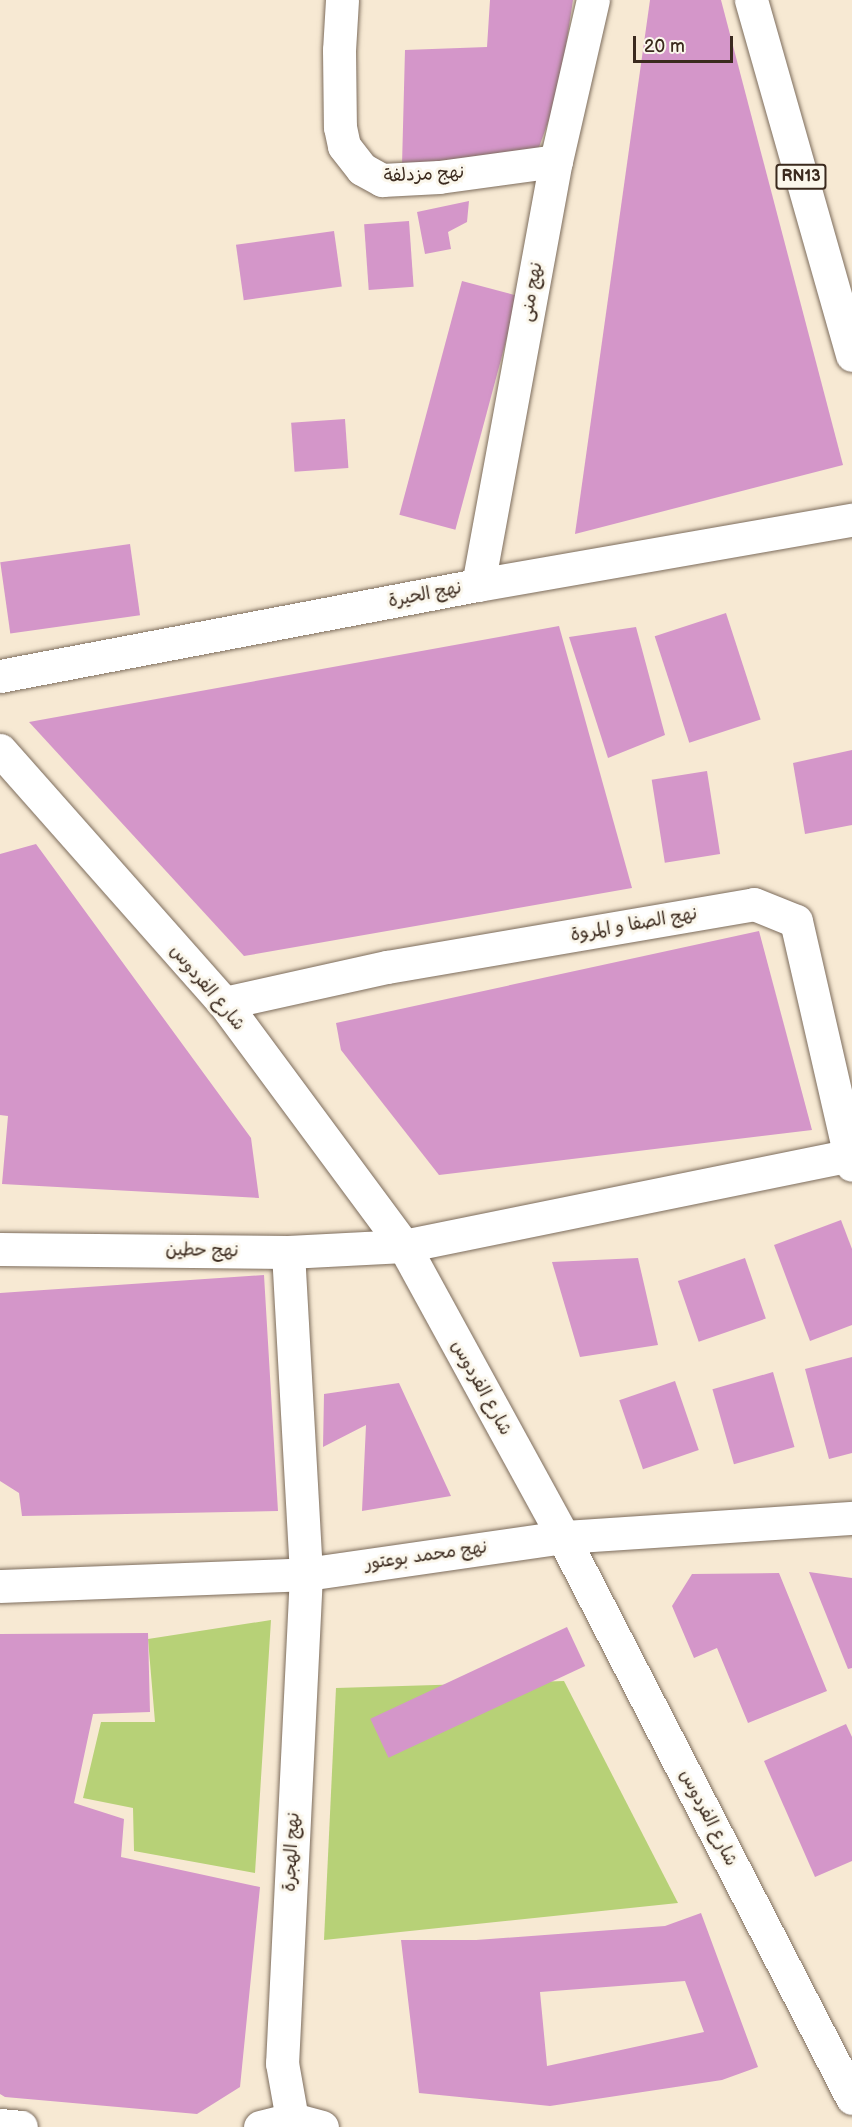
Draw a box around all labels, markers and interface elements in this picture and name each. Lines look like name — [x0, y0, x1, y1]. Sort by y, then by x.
scale bar — [636, 24, 736, 62]
text: 20 m — [644, 36, 685, 57]
street label: نهج مزدلفة — [383, 162, 465, 188]
road number: RN13 — [774, 164, 828, 190]
street label: نهج منى — [516, 261, 548, 323]
street label: نهج الحيرة — [386, 577, 464, 613]
street label: نهج الصفا و المروة — [569, 903, 699, 947]
street label: شارع الفردوس — [165, 941, 249, 1035]
street label: نهج حطين — [165, 1240, 239, 1262]
street label: شارع الفردوس — [446, 1337, 516, 1439]
street label: نهج محمد بوعتور — [363, 1537, 489, 1575]
street label: شارع الفردوس — [674, 1766, 742, 1870]
street label: نهج الهجرة — [279, 1812, 305, 1892]

